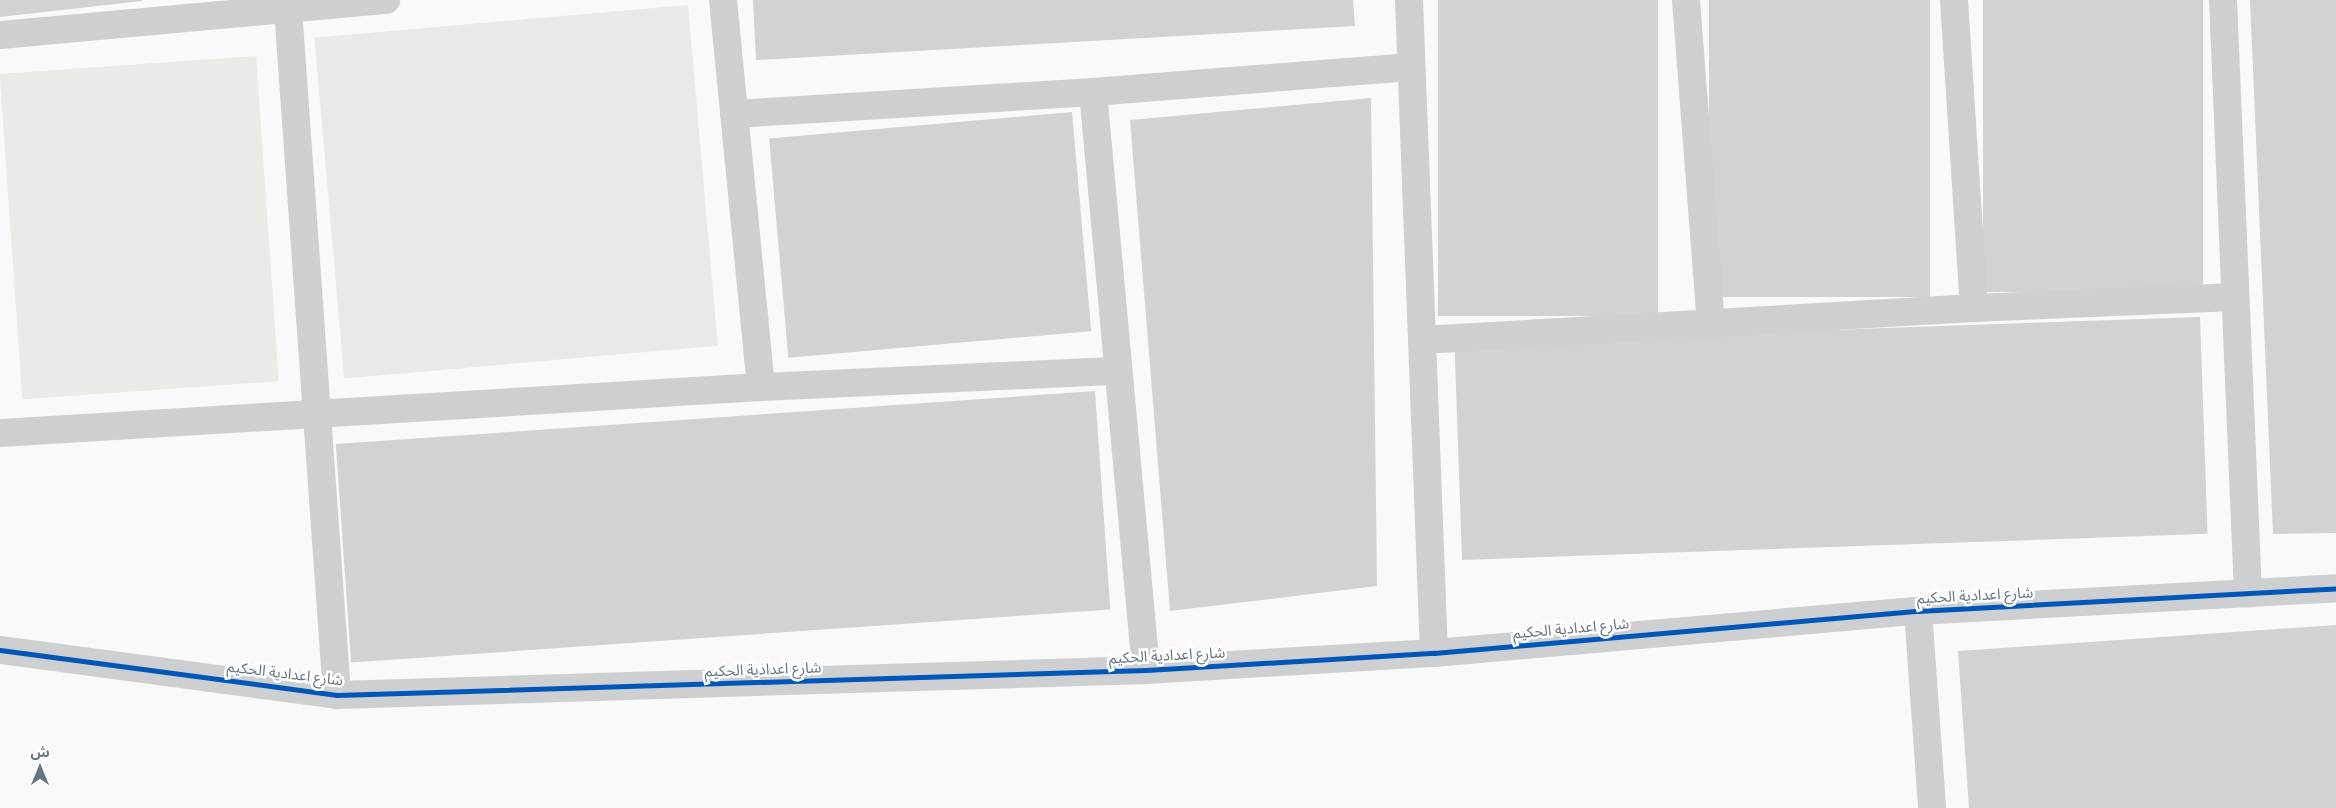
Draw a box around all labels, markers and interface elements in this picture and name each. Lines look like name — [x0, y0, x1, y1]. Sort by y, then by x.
street label: شارع اعدادية الحكيم — [1916, 584, 2034, 608]
street label: شارع اعدادية الحكيم — [1512, 615, 1630, 643]
street label: شارع اعدادية الحكيم — [1108, 644, 1226, 668]
street label: شارع اعدادية الحكيم — [226, 658, 344, 690]
street label: شارع اعدادية الحكيم — [704, 659, 822, 681]
north arrow — [15, 743, 65, 793]
text: ش — [30, 744, 50, 761]

